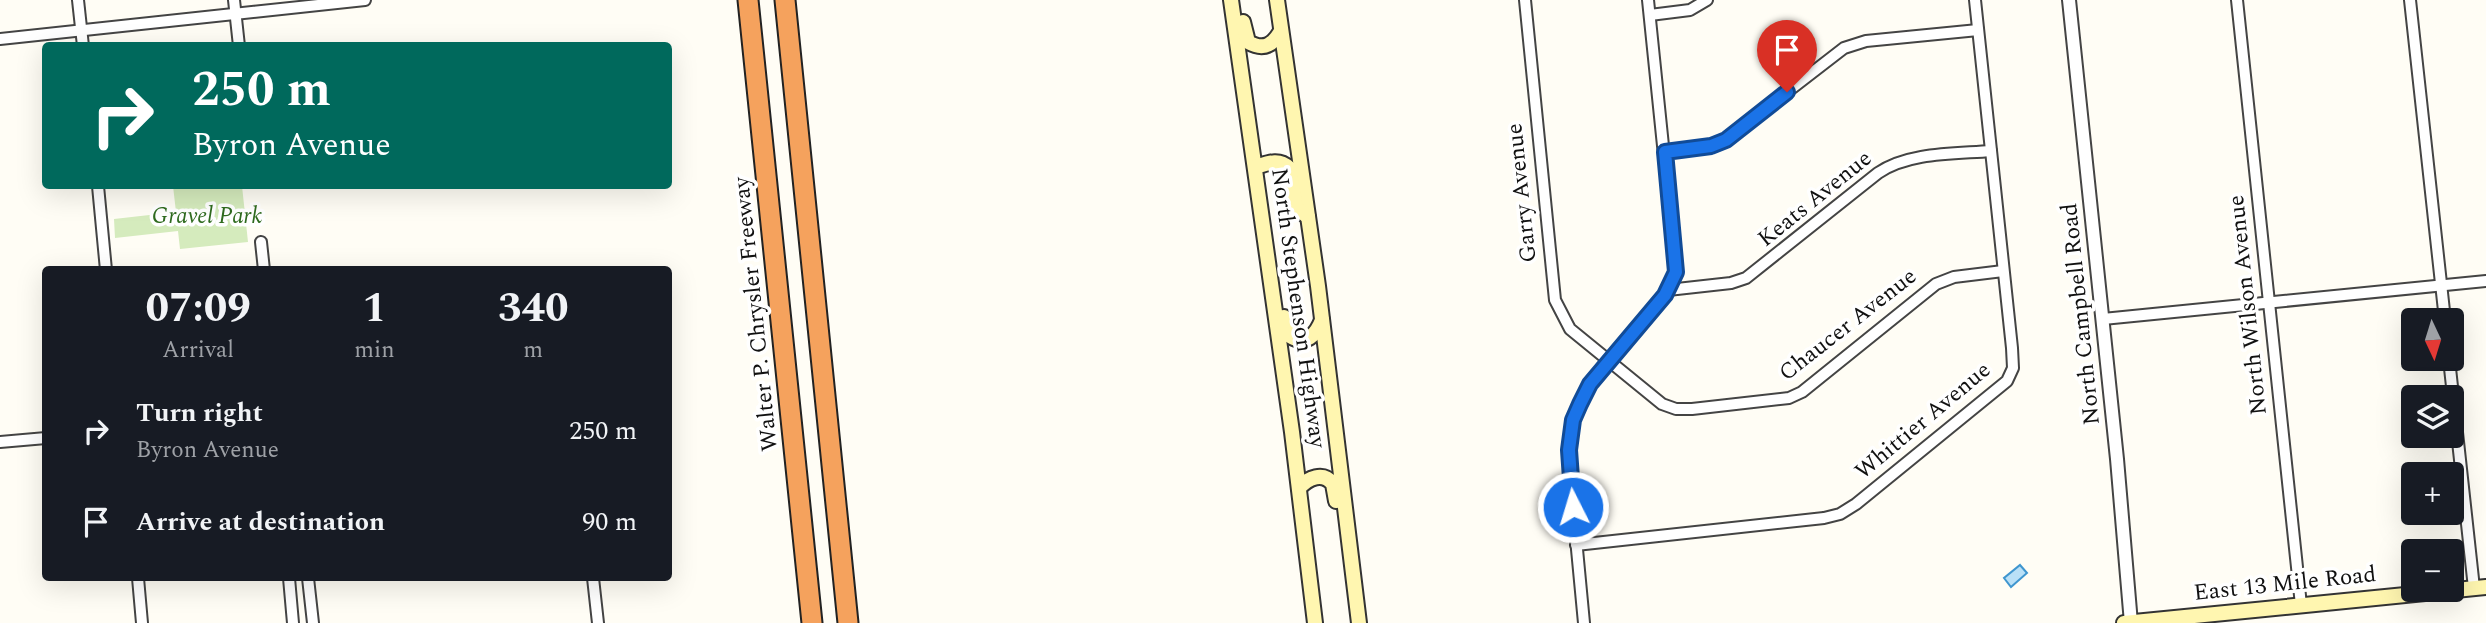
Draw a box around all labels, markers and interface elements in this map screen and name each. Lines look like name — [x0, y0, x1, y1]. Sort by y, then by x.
pin — [1757, 20, 1817, 92]
icon: arrive — [1768, 31, 1806, 69]
text: 250 m — [192, 53, 331, 128]
icon: right — [77, 70, 168, 161]
text: Byron Avenue — [192, 121, 391, 170]
street label: Garry Avenue — [1497, 122, 1547, 264]
street label: Keats Avenue — [1750, 142, 1880, 256]
street label: North Stephenson Highway — [1261, 166, 1335, 451]
street label: Walter P. Chrysler Freeway — [724, 174, 788, 453]
street label: North Wilson Avenue — [2219, 193, 2277, 417]
park label: Gravel Park — [152, 199, 263, 234]
street label: North Campbell Road — [2052, 201, 2110, 427]
street label: Chaucer Avenue — [1771, 260, 1925, 390]
text: 07:09 — [145, 277, 251, 340]
text: 1 — [363, 277, 386, 340]
text: 340 — [498, 277, 569, 340]
north arrow — [2401, 308, 2464, 371]
map controls — [2401, 308, 2464, 602]
text: Arrival — [162, 333, 234, 368]
text: min — [354, 333, 395, 368]
text: m — [523, 333, 543, 368]
street label: Whittier Avenue — [1847, 353, 1999, 489]
button: layers — [2401, 385, 2464, 448]
text: Turn right — [136, 393, 263, 433]
text: 250 m — [569, 411, 637, 451]
icon: right — [77, 412, 115, 450]
text: Byron Avenue — [136, 433, 279, 468]
button: + — [2401, 462, 2464, 525]
position arrow — [1536, 470, 1610, 544]
text: Arrive at destination — [136, 502, 385, 542]
text: 90 m — [582, 502, 637, 542]
icon: arrive — [77, 503, 115, 541]
button: − — [2401, 539, 2464, 602]
street label: East 13 Mile Road — [2192, 557, 2378, 611]

